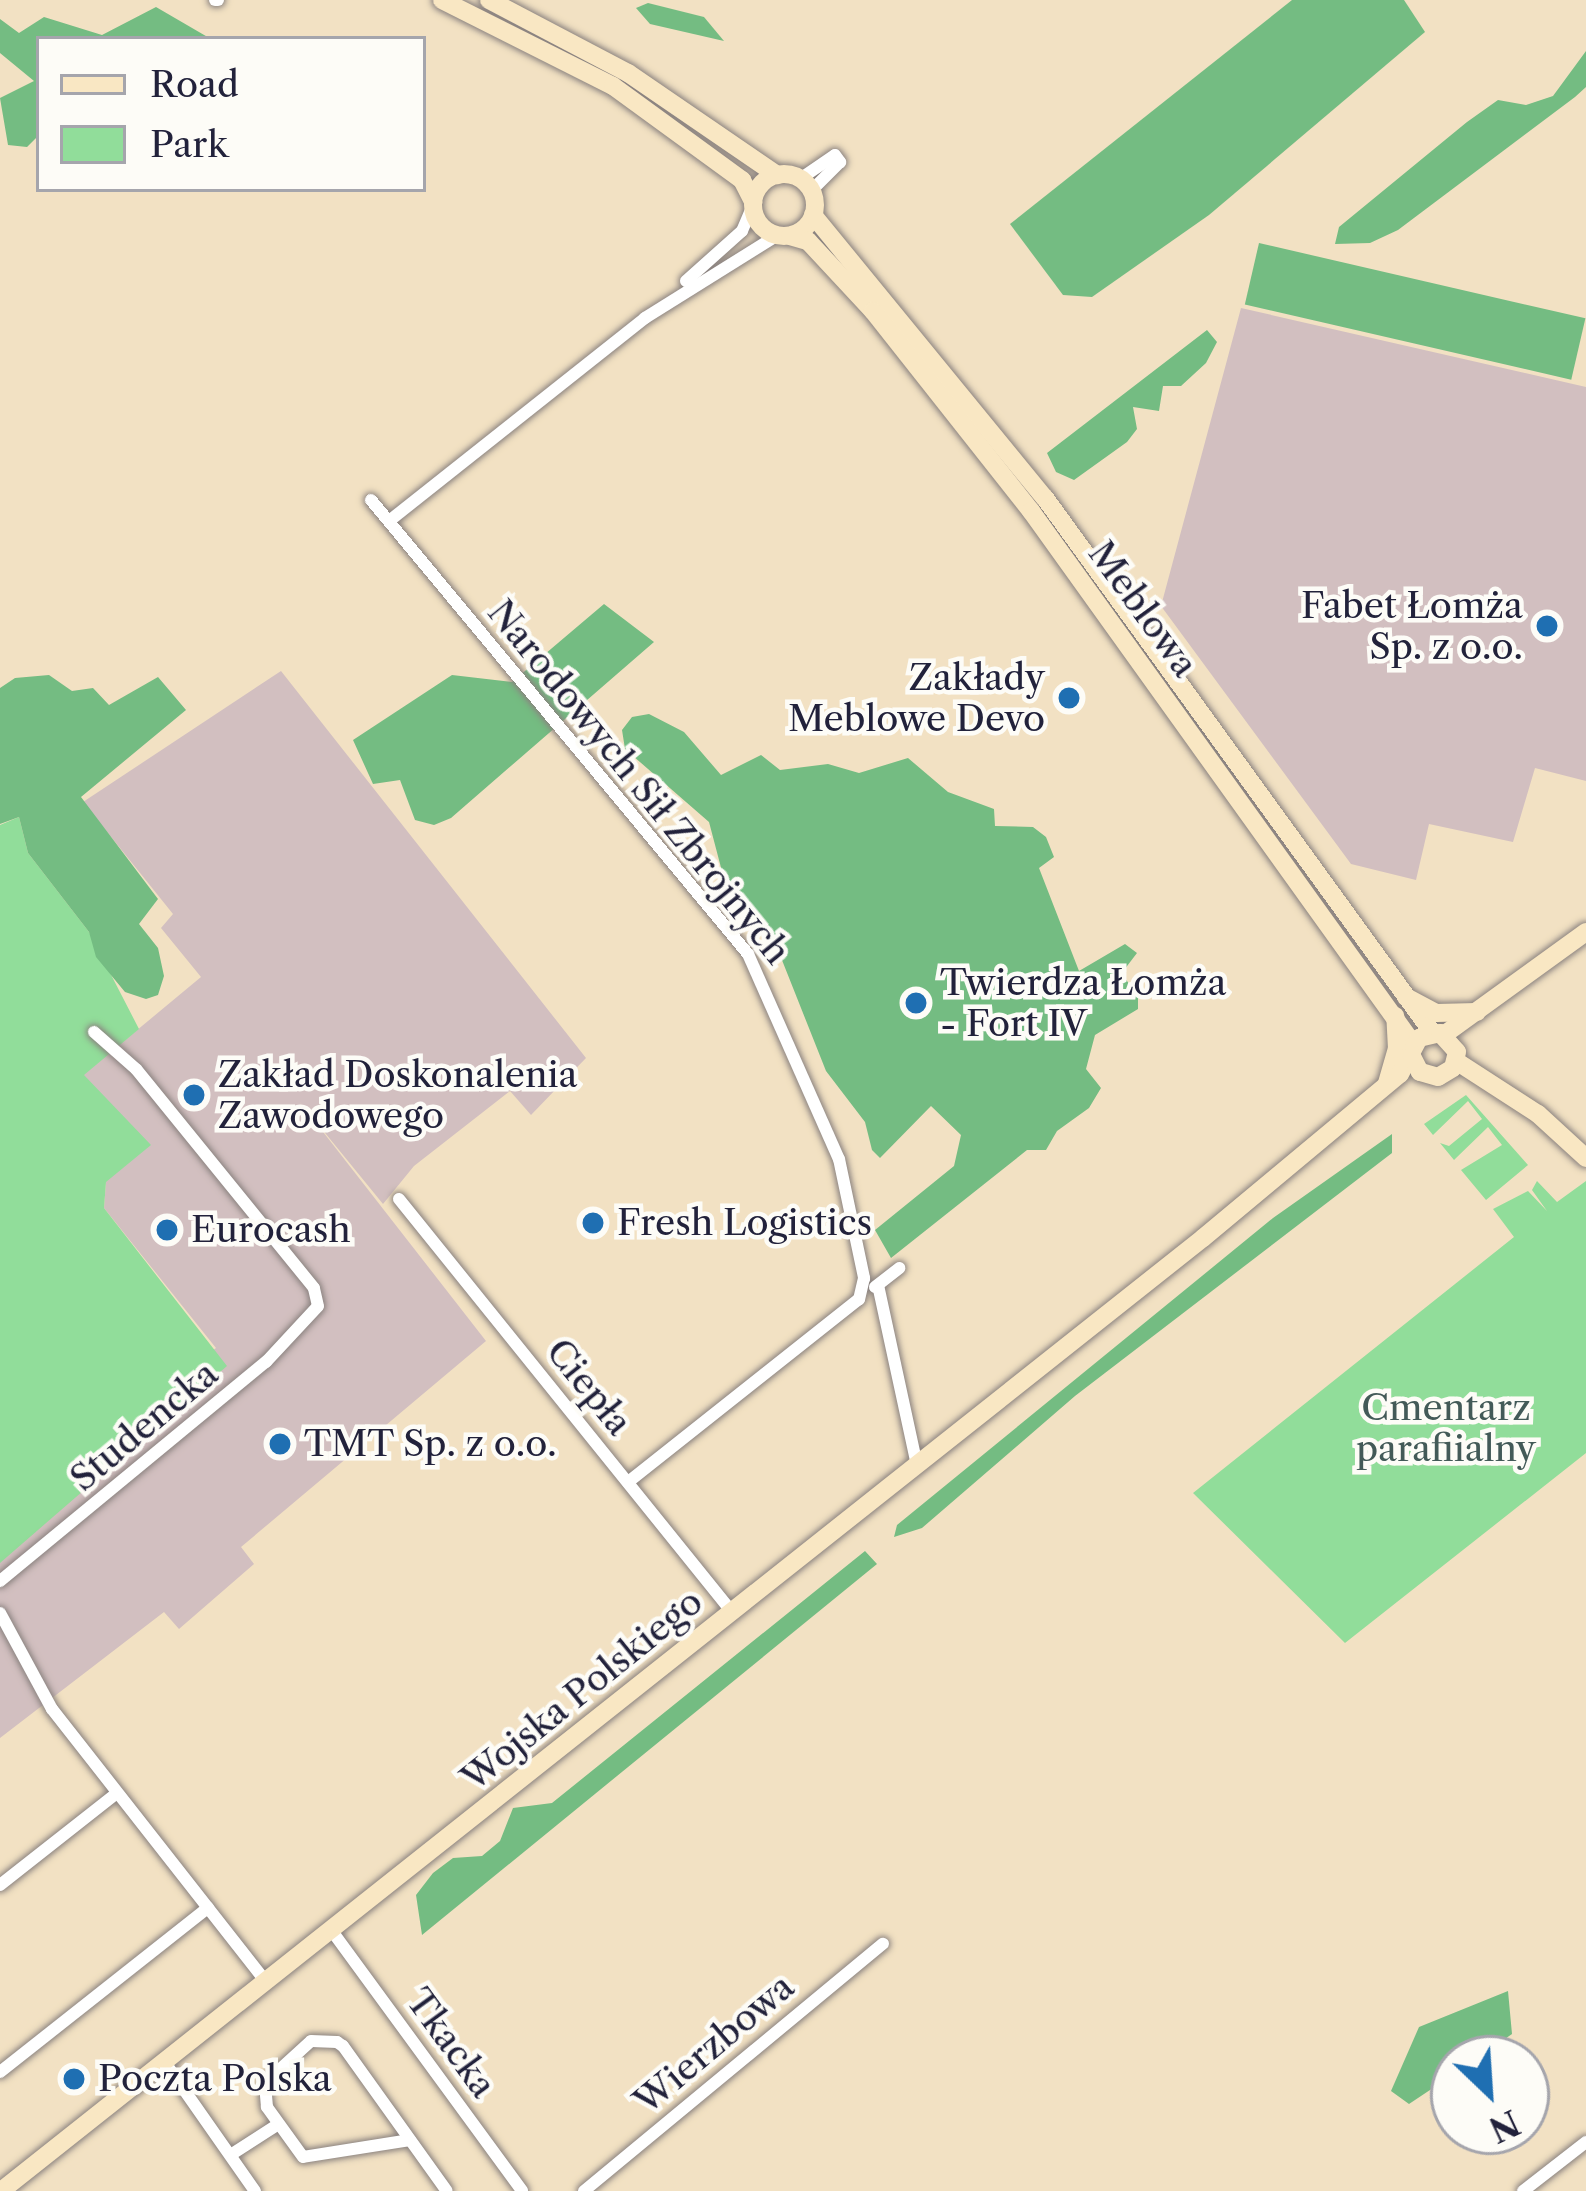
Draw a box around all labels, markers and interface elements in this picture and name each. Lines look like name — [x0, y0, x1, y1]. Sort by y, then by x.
legend — [36, 36, 426, 192]
text: Road — [150, 62, 239, 106]
text: Park — [150, 122, 228, 166]
street label: Meblowa — [1079, 533, 1207, 685]
place label: Fabet Łomża Sp. z o.o. — [1301, 583, 1523, 668]
street label: Narodowych Sił Zbrojnych — [479, 591, 799, 973]
marker: Fabet Łomża Sp. z o.o. — [1534, 613, 1560, 639]
place label: Zakłady Meblowe Devo — [788, 655, 1045, 740]
marker: Zakłady Meblowe Devo — [1056, 685, 1082, 711]
place label: Twierdza Łomża - Fort IV — [940, 960, 1227, 1045]
marker: Twierdza Łomża - Fort IV — [903, 990, 929, 1016]
place label: Zakład Doskonalenia Zawodowego — [218, 1052, 577, 1137]
marker: Zakład Doskonalenia Zawodowego — [181, 1082, 207, 1108]
place label: Fresh Logistics — [617, 1201, 872, 1245]
place label: Eurocash — [191, 1208, 351, 1252]
marker: Fresh Logistics — [580, 1210, 606, 1236]
marker: Eurocash — [154, 1217, 180, 1243]
street label: Ciepła — [537, 1330, 641, 1444]
street label: Studencka — [62, 1352, 226, 1500]
park label: Cmentarz parafiialny — [1356, 1385, 1536, 1470]
place label: TMT Sp. z o.o. — [304, 1422, 558, 1466]
marker: TMT Sp. z o.o. — [267, 1431, 293, 1457]
street label: Wojska Polskiego — [453, 1580, 711, 1800]
street label: Wierzbowa — [626, 1965, 802, 2123]
street label: Tkacka — [397, 1980, 505, 2106]
north arrow — [1430, 2035, 1550, 2155]
place label: Poczta Polska — [98, 2057, 332, 2101]
marker: Poczta Polska — [61, 2066, 87, 2092]
text: N — [1482, 2101, 1526, 2150]

